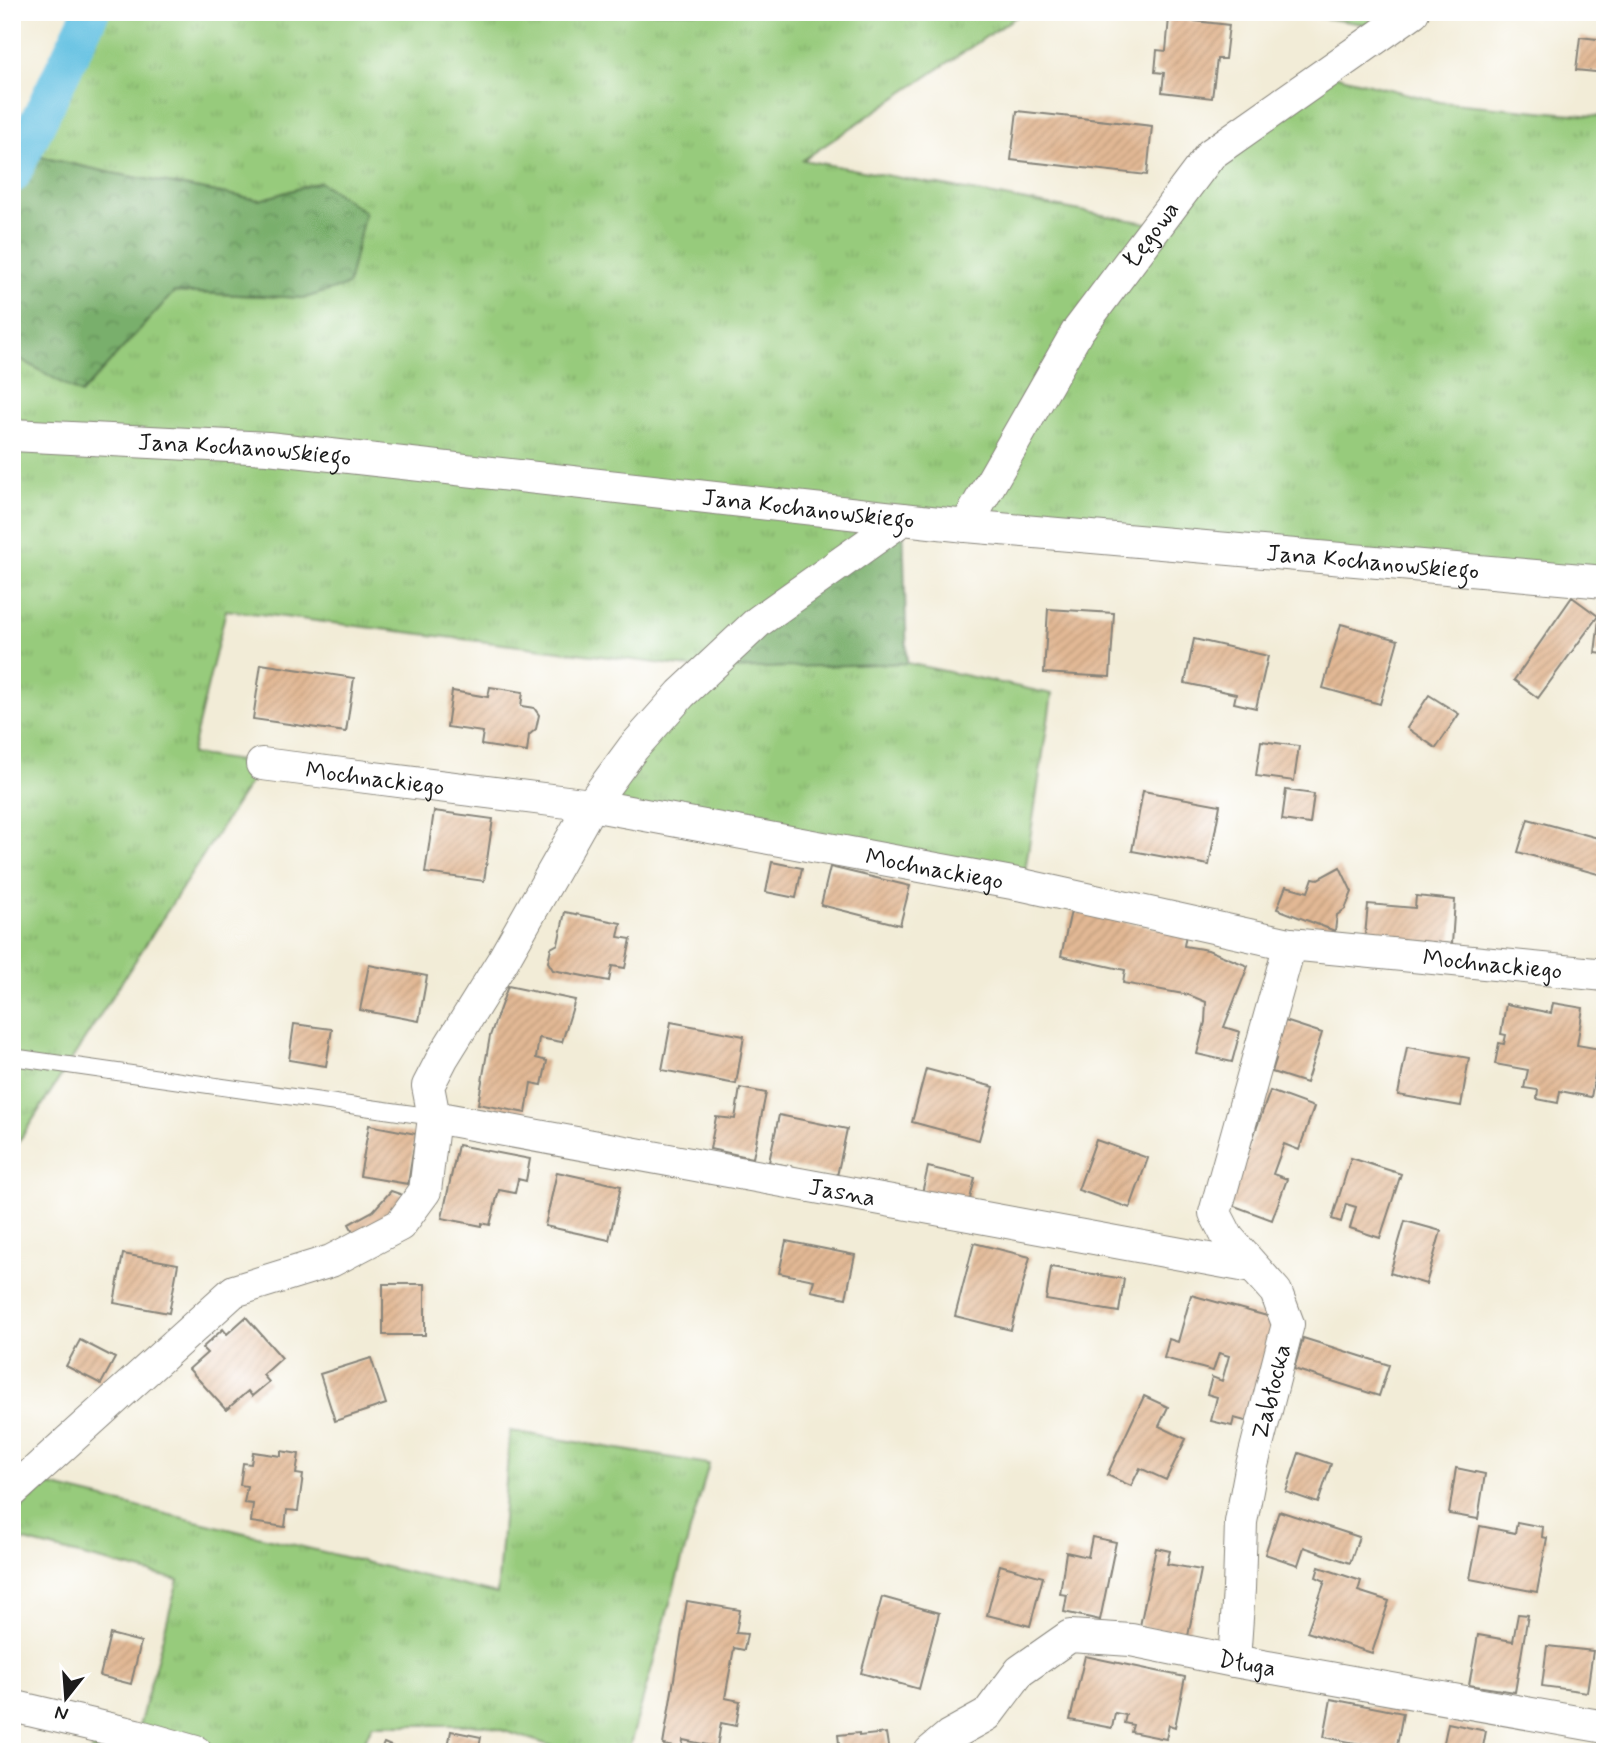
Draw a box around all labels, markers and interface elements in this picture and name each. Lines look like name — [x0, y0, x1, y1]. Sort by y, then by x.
street label: Łęgowa — [1117, 195, 1187, 275]
street label: Jana Kochanowskiego — [137, 427, 353, 476]
street label: Jana Kochanowskiego — [700, 483, 916, 539]
street label: Jana Kochanowskiego — [1265, 538, 1480, 590]
street label: Mochnackiego — [304, 756, 446, 804]
street label: Mochnackiego — [863, 842, 1006, 898]
street label: Mochnackiego — [1421, 943, 1564, 988]
street label: Jasna — [806, 1172, 878, 1215]
street label: Zabłocka — [1245, 1341, 1299, 1443]
street label: Długa — [1216, 1644, 1278, 1685]
north arrow — [32, 1662, 102, 1732]
text: N — [52, 1699, 71, 1727]

